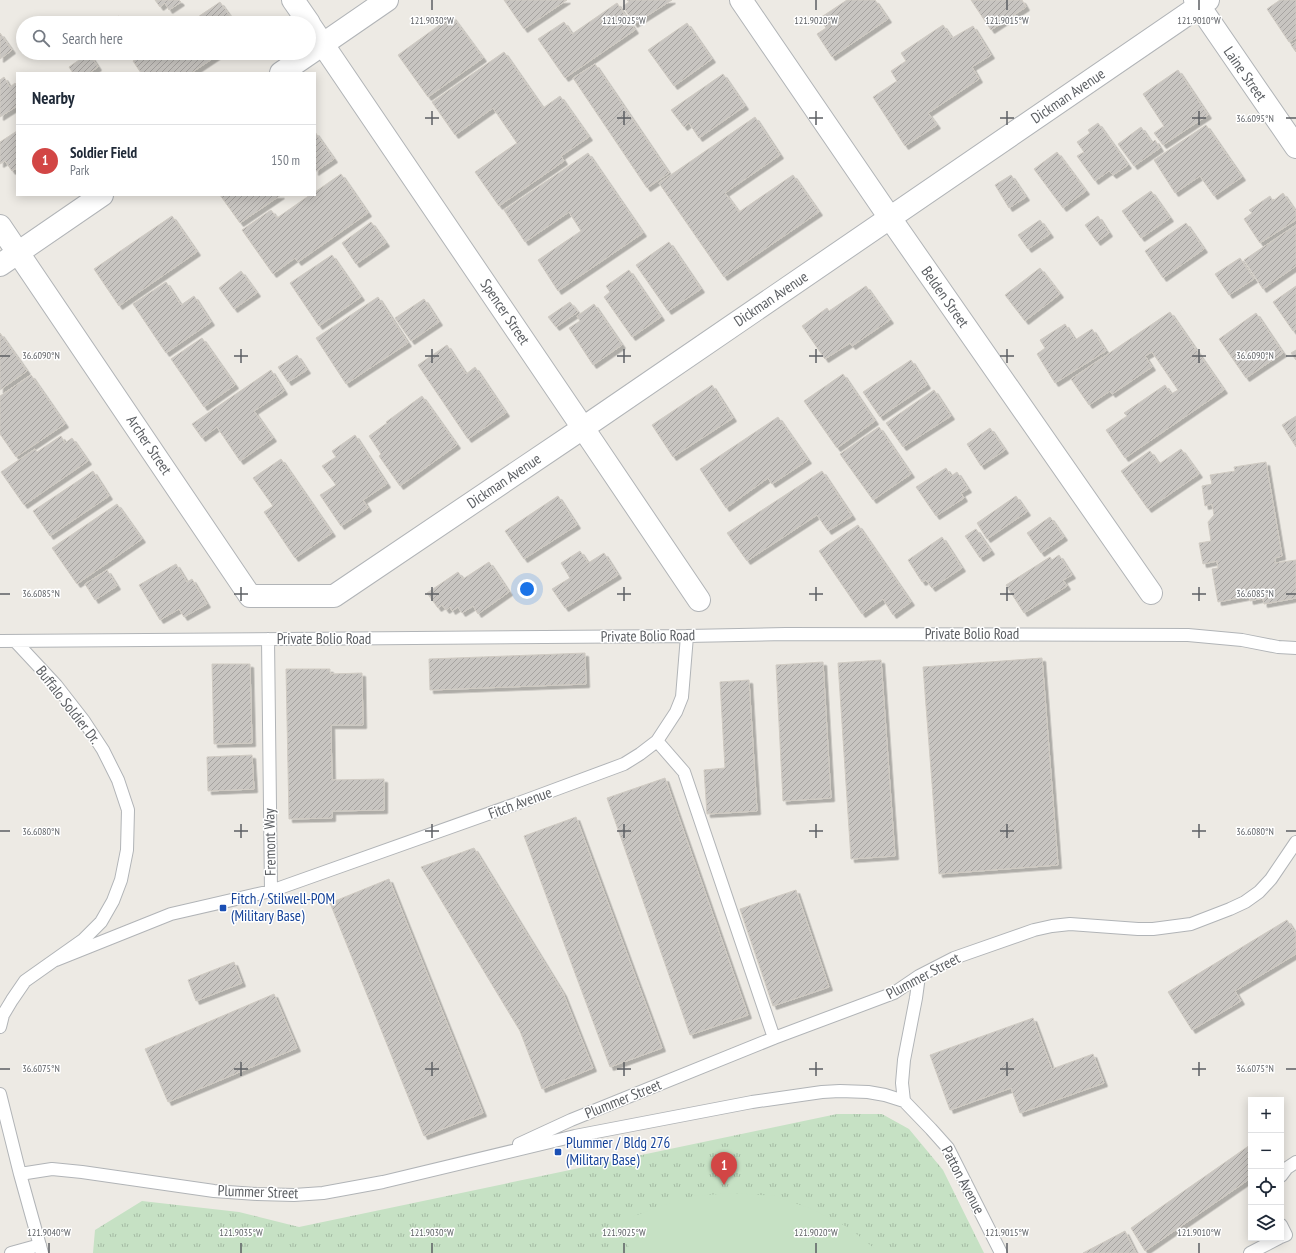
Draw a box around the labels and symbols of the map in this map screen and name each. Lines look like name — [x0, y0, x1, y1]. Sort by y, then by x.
text: 121.9030°W — [410, 14, 454, 27]
text: 121.9025°W — [602, 14, 646, 27]
text: 121.9020°W — [794, 14, 838, 27]
text: 121.9015°W — [985, 14, 1029, 27]
text: 121.9010°W — [1177, 14, 1221, 27]
street label: Laine Street — [1220, 43, 1271, 105]
street label: Dickman Avenue — [1027, 64, 1108, 127]
text: 36.6095°N — [1236, 112, 1274, 125]
street label: Belden Street — [917, 262, 973, 331]
street label: Dickman Avenue — [730, 267, 811, 330]
street label: Spencer Street — [476, 275, 534, 348]
text: 36.6090°N — [22, 349, 60, 362]
text: 36.6090°N — [1236, 349, 1274, 362]
street label: Archer Street — [123, 411, 176, 478]
street label: Dickman Avenue — [463, 449, 544, 512]
your location — [517, 579, 537, 599]
text: 36.6085°N — [22, 587, 60, 600]
text: 36.6085°N — [1236, 587, 1274, 600]
street label: Private Bolio Road — [925, 624, 1019, 643]
street label: Private Bolio Road — [601, 625, 695, 646]
street label: Private Bolio Road — [277, 629, 371, 648]
street label: Buffalo Soldier Dr. — [32, 662, 105, 748]
street label: Fitch Avenue — [486, 782, 554, 823]
street label: Fremont Way — [259, 808, 280, 876]
text: 36.6080°N — [22, 825, 60, 838]
text: 36.6080°N — [1236, 825, 1274, 838]
place label: Fitch / Stilwell-POM (Military Base) — [231, 889, 335, 925]
marker: Fitch / Stilwell-POM (Military Base) — [218, 903, 228, 913]
street label: Plummer Street — [883, 948, 963, 1003]
text: 36.6075°N — [22, 1062, 60, 1075]
text: 36.6075°N — [1236, 1062, 1274, 1075]
street label: Plummer Street — [582, 1075, 664, 1122]
place label: Plummer / Bldg 276 (Military Base) — [566, 1133, 671, 1169]
street label: Patton Avenue — [938, 1143, 989, 1217]
marker: Plummer / Bldg 276 (Military Base) — [553, 1147, 563, 1157]
pin: 1 — [711, 1152, 737, 1185]
street label: Plummer Street — [217, 1181, 299, 1202]
text: 121.9040°W — [27, 1226, 71, 1239]
text: 121.9035°W — [219, 1226, 263, 1239]
text: 121.9030°W — [410, 1226, 454, 1239]
text: 121.9025°W — [602, 1226, 646, 1239]
text: 121.9020°W — [794, 1226, 838, 1239]
text: 121.9015°W — [985, 1226, 1029, 1239]
text: 121.9010°W — [1177, 1226, 1221, 1239]

